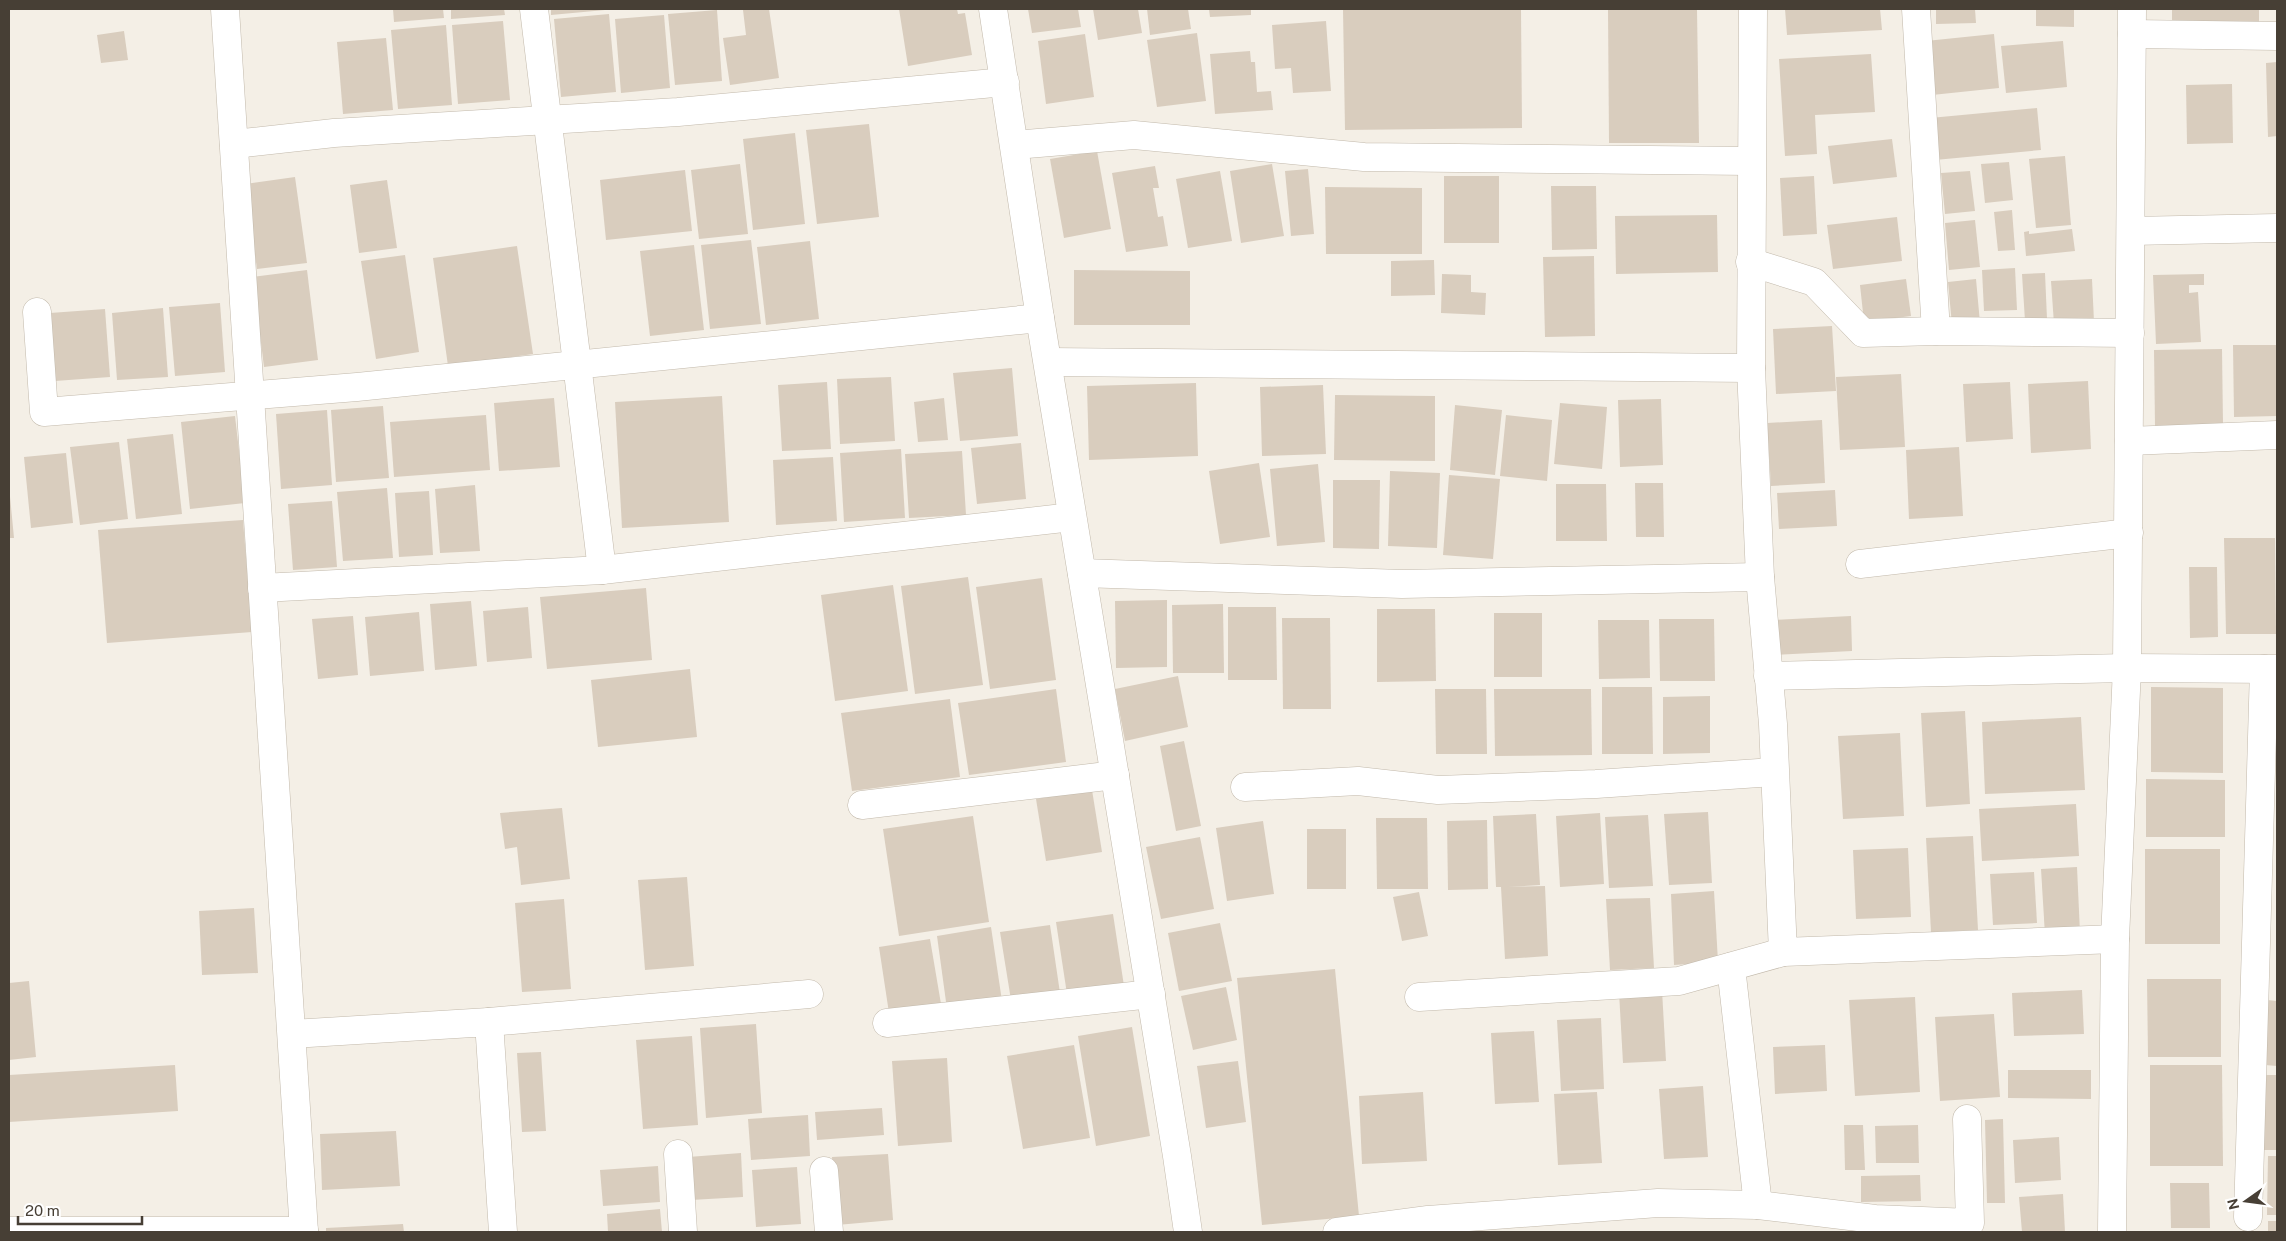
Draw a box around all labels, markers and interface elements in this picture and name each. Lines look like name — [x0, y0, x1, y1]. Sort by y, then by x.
north arrow — [2221, 1176, 2271, 1226]
scale bar — [18, 1194, 141, 1226]
text: N — [2224, 1197, 2242, 1211]
text: 20 m — [25, 1202, 60, 1219]

